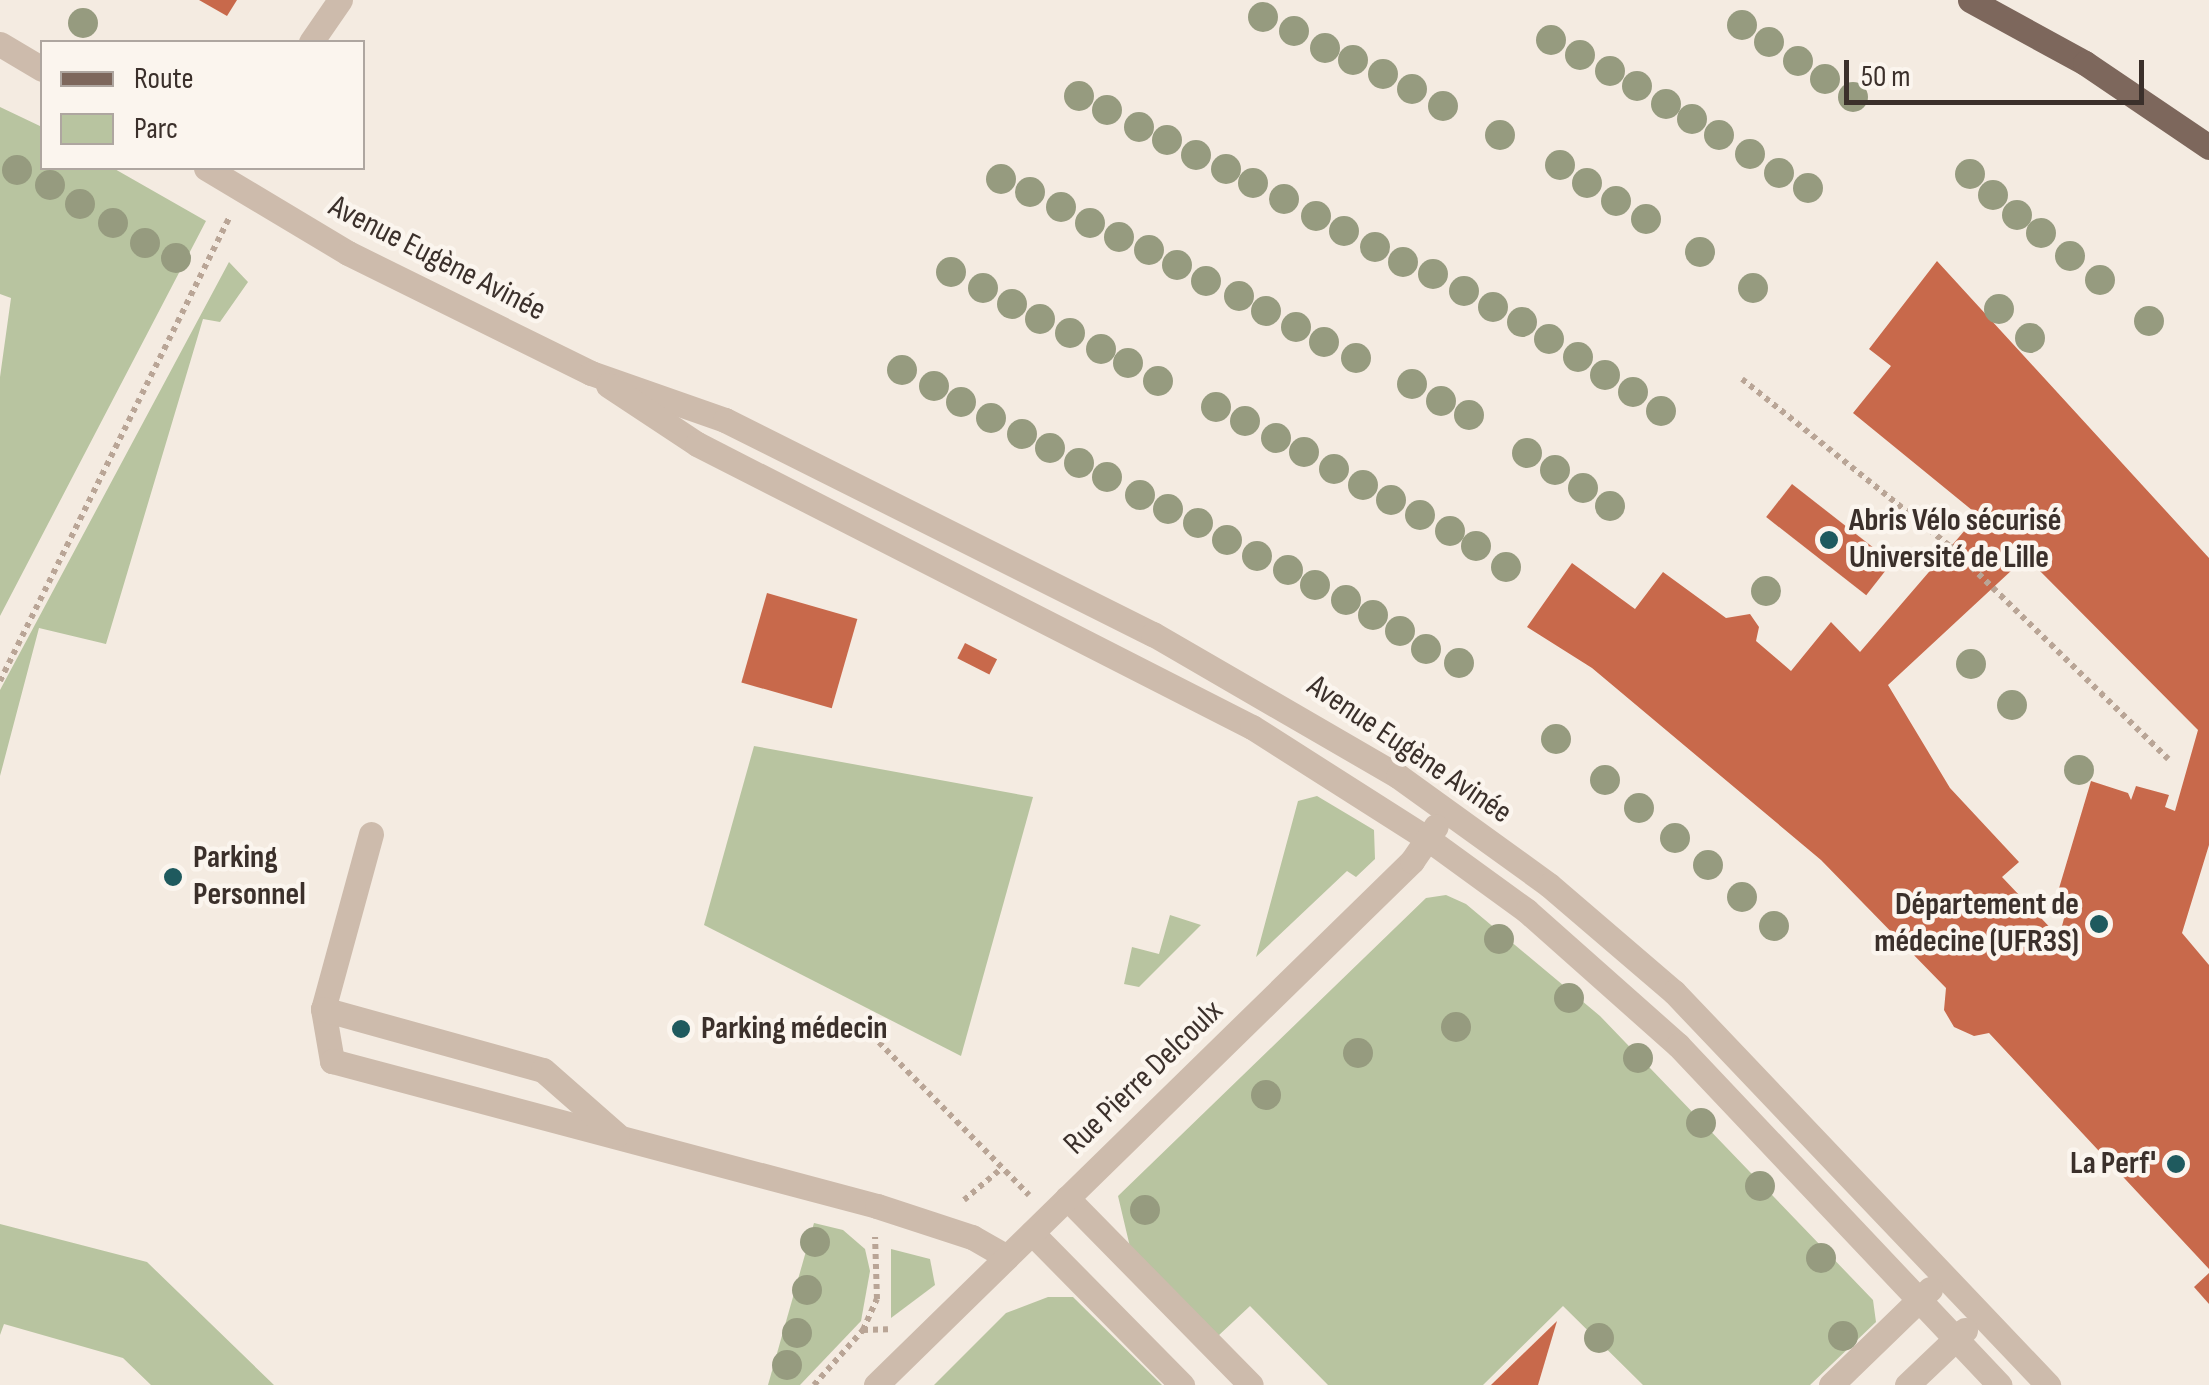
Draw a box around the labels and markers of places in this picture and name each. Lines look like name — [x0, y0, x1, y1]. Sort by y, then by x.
place label: Abris Vélo sécurisé Université de Lille — [1849, 503, 2061, 578]
marker: Abris Vélo sécurisé Université de Lille — [1818, 529, 1840, 551]
place label: Parking Personnel — [193, 840, 306, 915]
marker: Parking Personnel — [162, 866, 184, 888]
place label: Département de médecine (UFR3S) — [1874, 887, 2079, 962]
marker: Département de médecine (UFR3S) — [2088, 913, 2110, 935]
place label: Parking médecin — [701, 1010, 888, 1048]
marker: Parking médecin — [670, 1018, 692, 1040]
place label: La Perf' — [2070, 1145, 2156, 1183]
marker: La Perf' — [2165, 1153, 2187, 1175]

